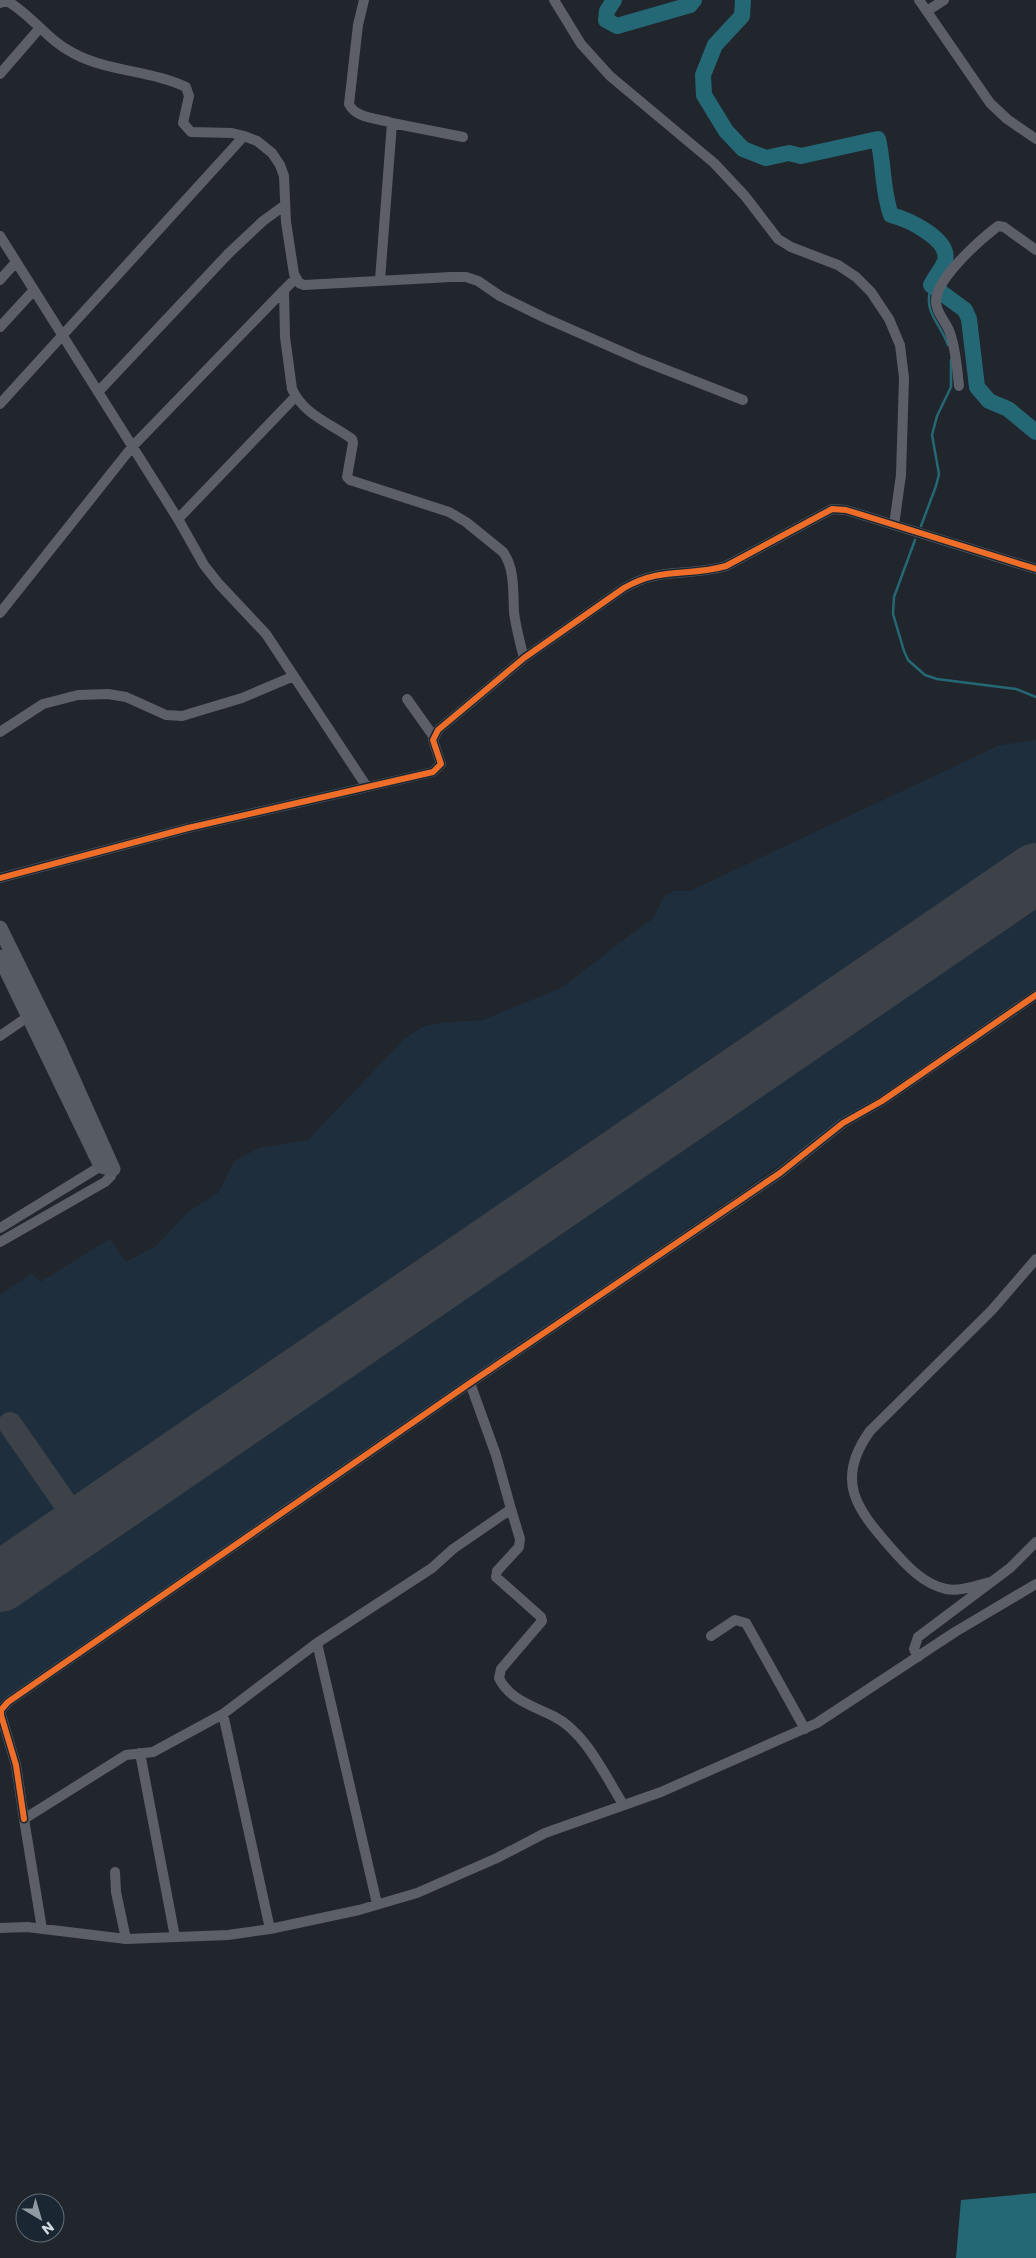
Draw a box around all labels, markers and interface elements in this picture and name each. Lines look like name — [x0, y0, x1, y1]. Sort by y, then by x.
north arrow — [15, 2193, 65, 2243]
text: N — [38, 2217, 58, 2239]

